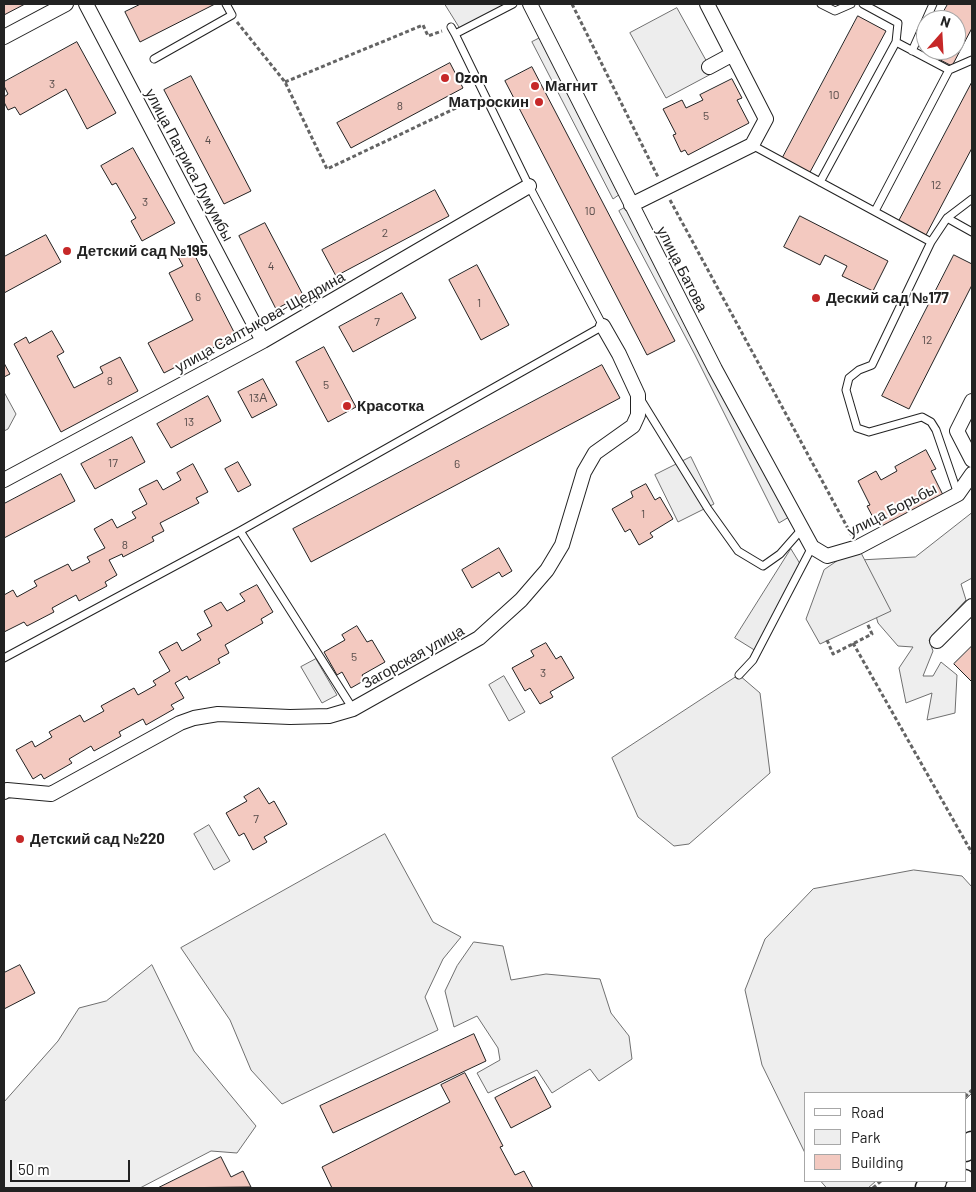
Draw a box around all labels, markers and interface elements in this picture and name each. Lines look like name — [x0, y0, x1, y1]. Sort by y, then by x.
north arrow — [916, 10, 966, 60]
text: N — [939, 12, 953, 31]
place label: Ozon — [455, 69, 488, 87]
marker: Ozon — [439, 72, 451, 84]
house number: 3 — [49, 77, 55, 91]
place label: Магнит — [545, 77, 598, 95]
marker: Магнит — [529, 80, 541, 92]
street label: улица Патриса Лумумбы — [141, 86, 237, 244]
house number: 10 — [829, 88, 839, 102]
place label: Матроскин — [448, 93, 529, 111]
marker: Матроскин — [533, 96, 545, 108]
house number: 8 — [397, 99, 403, 113]
house number: 5 — [703, 109, 709, 123]
house number: 4 — [205, 133, 211, 147]
house number: 12 — [931, 178, 941, 192]
house number: 3 — [142, 195, 148, 209]
house number: 10 — [585, 204, 595, 218]
street label: улица Батова — [653, 223, 711, 315]
house number: 2 — [382, 226, 388, 240]
place label: Детский сад №195 — [77, 242, 208, 260]
marker: Детский сад №195 — [61, 245, 73, 257]
house number: 4 — [268, 259, 274, 273]
street label: улица Салтыкова-Щедрина — [172, 268, 348, 376]
place label: Деский сад №177 — [826, 289, 949, 307]
house number: 6 — [195, 290, 201, 304]
marker: Деский сад №177 — [810, 292, 822, 304]
house number: 1 — [477, 296, 481, 310]
house number: 7 — [374, 315, 380, 329]
house number: 12 — [922, 333, 932, 347]
house number: 8 — [107, 374, 113, 388]
house number: 5 — [323, 378, 329, 392]
house number: 13А — [249, 391, 267, 405]
place label: Красотка — [357, 397, 424, 415]
marker: Красотка — [341, 400, 353, 412]
house number: 13 — [184, 415, 194, 429]
house number: 17 — [108, 456, 118, 470]
house number: 6 — [454, 457, 460, 471]
street label: улица Борьбы — [844, 480, 940, 540]
house number: 1 — [641, 507, 645, 521]
house number: 8 — [122, 538, 128, 552]
street label: Загорская улица — [359, 621, 467, 693]
house number: 5 — [351, 650, 357, 664]
house number: 3 — [540, 666, 546, 680]
house number: 7 — [253, 812, 259, 826]
place label: Детский сад №220 — [30, 830, 165, 848]
marker: Детский сад №220 — [14, 833, 26, 845]
legend — [804, 1092, 966, 1182]
text: Road — [851, 1103, 884, 1121]
text: Park — [851, 1128, 880, 1146]
scale bar — [12, 1150, 132, 1182]
text: Building — [851, 1153, 904, 1171]
text: 50 m — [18, 1160, 50, 1178]

